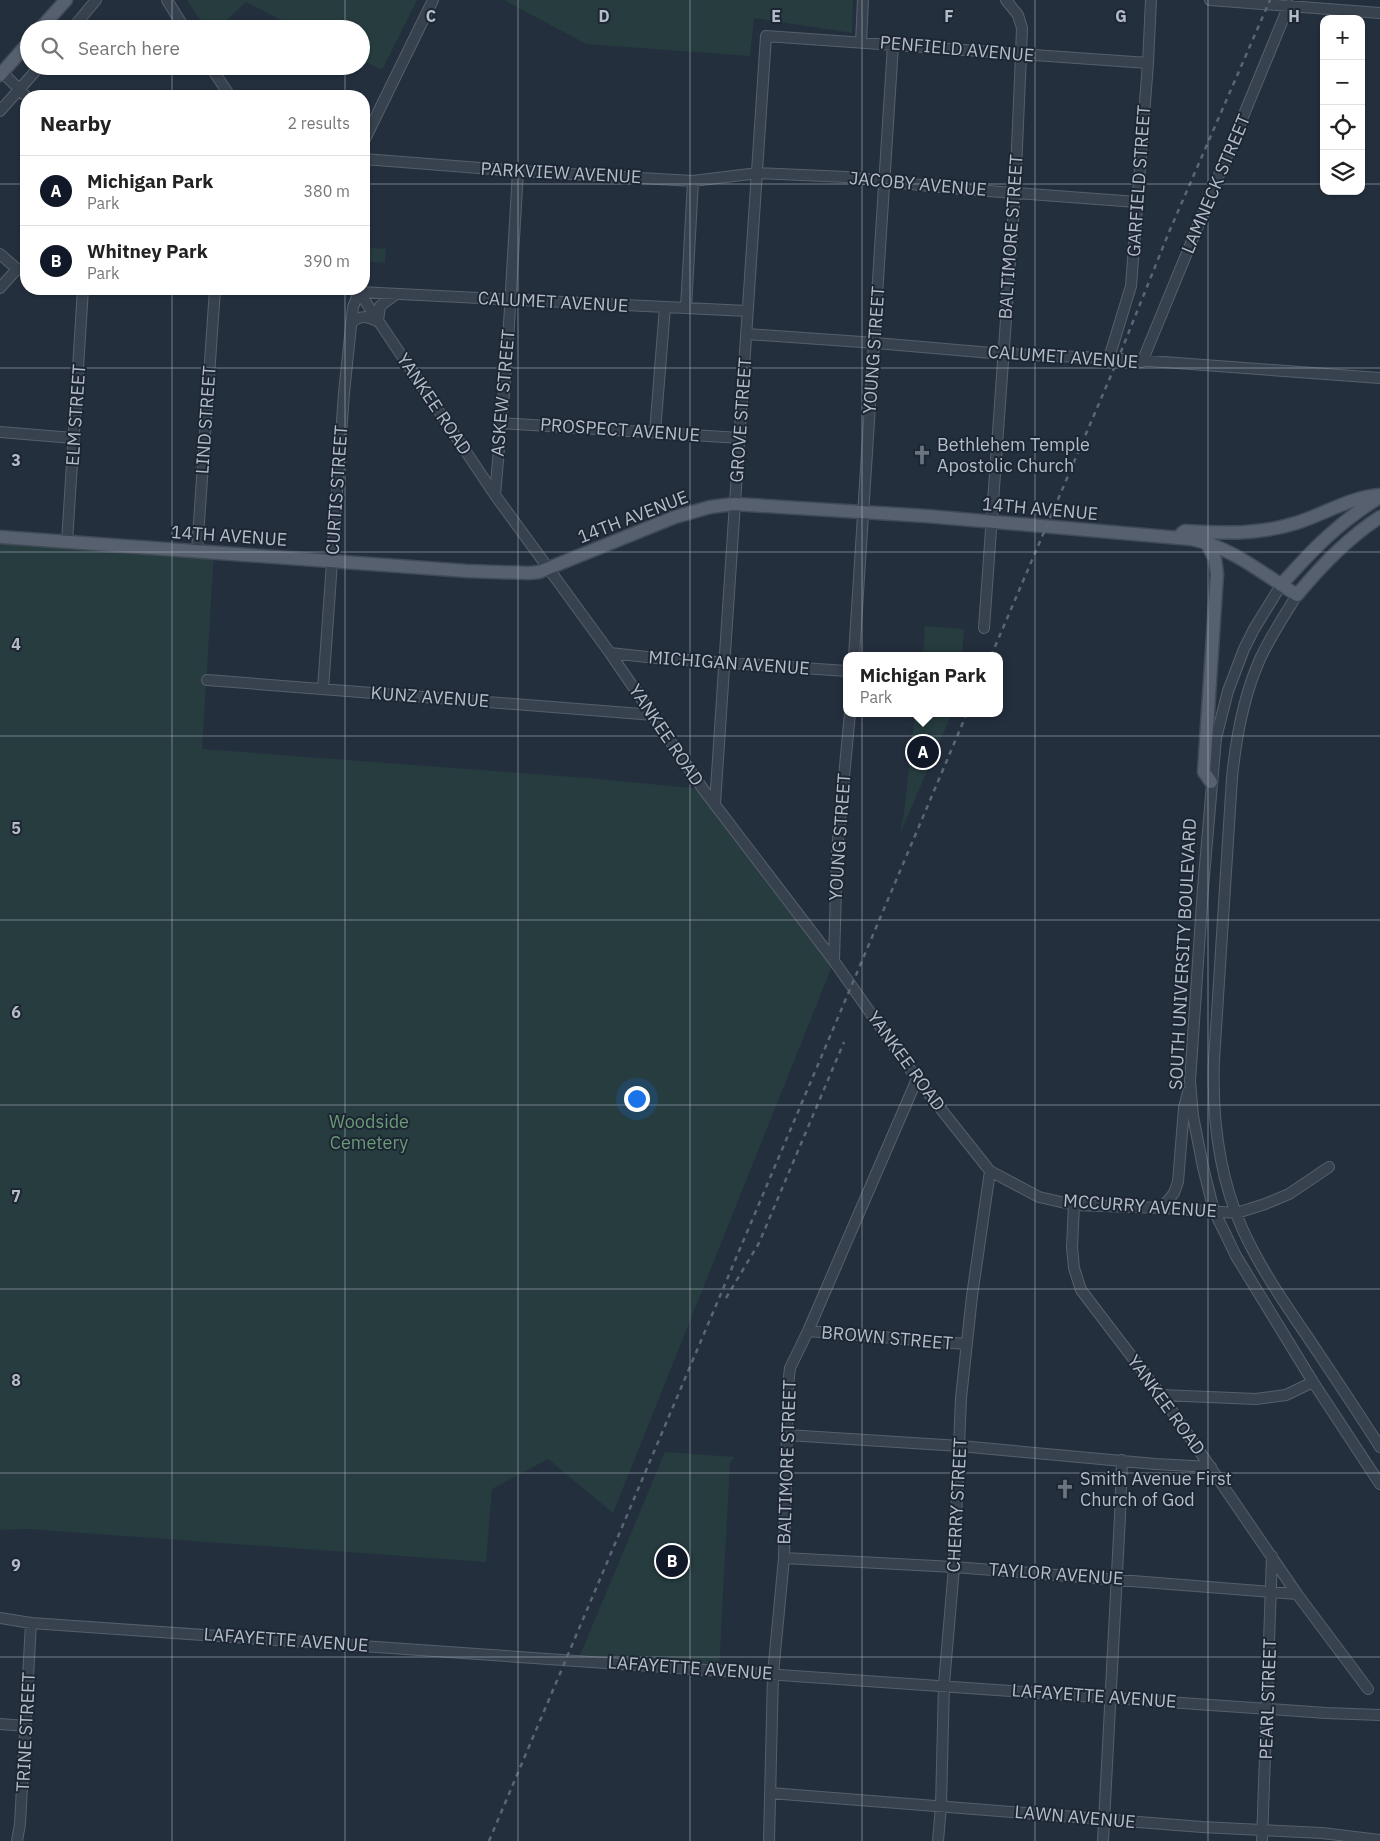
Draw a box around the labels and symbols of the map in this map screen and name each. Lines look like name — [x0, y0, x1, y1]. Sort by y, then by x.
text: C — [426, 6, 436, 26]
text: D — [598, 6, 610, 26]
text: E — [771, 6, 781, 26]
text: F — [944, 6, 954, 26]
text: G — [1115, 6, 1127, 26]
text: H — [1288, 6, 1300, 26]
street label: PENFIELD AVENUE — [879, 30, 1035, 67]
street label: GARFIELD STREET — [1122, 104, 1155, 258]
street label: LAMNECK STREET — [1176, 111, 1255, 257]
street label: BALTIMORE STREET — [993, 154, 1028, 320]
street label: PARKVIEW AVENUE — [480, 157, 642, 188]
street label: JACOBY AVENUE — [848, 166, 988, 201]
street label: YOUNG STREET — [858, 285, 889, 415]
street label: CALUMET AVENUE — [477, 286, 629, 317]
street label: ASKEW STREET — [485, 328, 520, 457]
street label: CALUMET AVENUE — [987, 340, 1139, 373]
street label: YANKEE ROAD — [392, 348, 477, 459]
street label: GROVE STREET — [725, 357, 756, 483]
street label: ELM STREET — [60, 363, 91, 466]
street label: LIND STREET — [190, 365, 221, 475]
street label: PROSPECT AVENUE — [539, 412, 701, 447]
street label: CURTIS STREET — [320, 424, 353, 556]
place label: Bethlehem Temple Apostolic Church — [937, 433, 1090, 477]
church icon: Bethlehem Temple Apostolic Church — [911, 444, 933, 466]
text: 3 — [11, 450, 21, 470]
street label: 14TH AVENUE — [574, 485, 691, 548]
street label: 14TH AVENUE — [981, 492, 1099, 525]
street label: 14TH AVENUE — [170, 520, 288, 551]
text: 4 — [11, 634, 21, 654]
street label: MICHIGAN AVENUE — [648, 645, 810, 680]
street label: YANKEE ROAD — [624, 679, 709, 790]
street label: KUNZ AVENUE — [370, 681, 490, 712]
pin: A — [907, 733, 939, 771]
street label: YOUNG STREET — [824, 772, 855, 902]
text: 5 — [11, 818, 21, 838]
street label: SOUTH UNIVERSITY BOULEVARD — [1164, 818, 1201, 1090]
text: 6 — [11, 1002, 21, 1022]
street label: YANKEE ROAD — [862, 1006, 950, 1115]
your location — [624, 1086, 650, 1112]
park label: Woodside Cemetery — [329, 1110, 409, 1154]
text: 7 — [11, 1186, 21, 1206]
street label: MCCURRY AVENUE — [1062, 1189, 1218, 1222]
street label: BROWN STREET — [820, 1320, 954, 1355]
street label: YANKEE ROAD — [1122, 1350, 1210, 1459]
text: 8 — [11, 1370, 21, 1390]
street label: BALTIMORE STREET — [772, 1379, 801, 1545]
street label: CHERRY STREET — [941, 1437, 972, 1573]
place label: Smith Avenue First Church of God — [1080, 1467, 1232, 1511]
church icon: Smith Avenue First Church of God — [1054, 1478, 1076, 1500]
pin: B — [656, 1542, 688, 1580]
text: 9 — [11, 1555, 21, 1575]
street label: TAYLOR AVENUE — [988, 1557, 1124, 1590]
street label: LAFAYETTE AVENUE — [203, 1622, 369, 1657]
street label: PEARL STREET — [1254, 1638, 1281, 1760]
street label: LAFAYETTE AVENUE — [607, 1650, 773, 1685]
street label: TRINE STREET — [11, 1672, 40, 1792]
street label: LAFAYETTE AVENUE — [1011, 1678, 1177, 1713]
street label: LAWN AVENUE — [1014, 1800, 1137, 1833]

